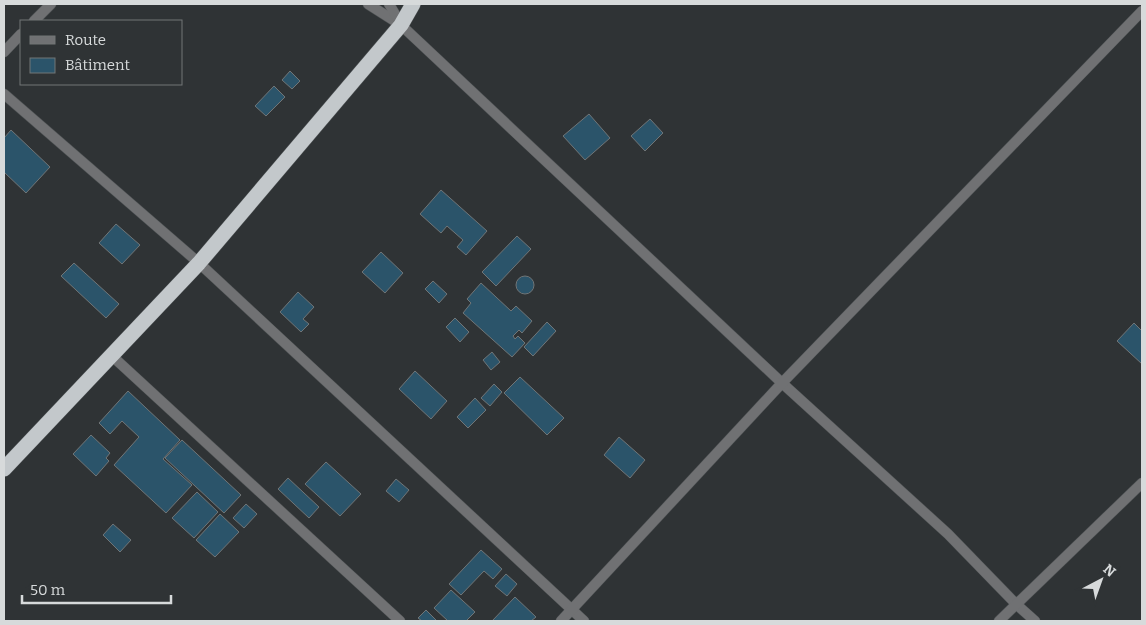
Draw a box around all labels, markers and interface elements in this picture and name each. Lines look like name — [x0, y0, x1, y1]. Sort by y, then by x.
legend — [20, 20, 182, 85]
text: Route — [65, 31, 106, 49]
text: Bâtiment — [65, 56, 130, 74]
north arrow — [1076, 555, 1126, 605]
text: N — [1100, 561, 1119, 581]
scale bar — [22, 572, 171, 604]
text: 50 m — [30, 581, 66, 599]

